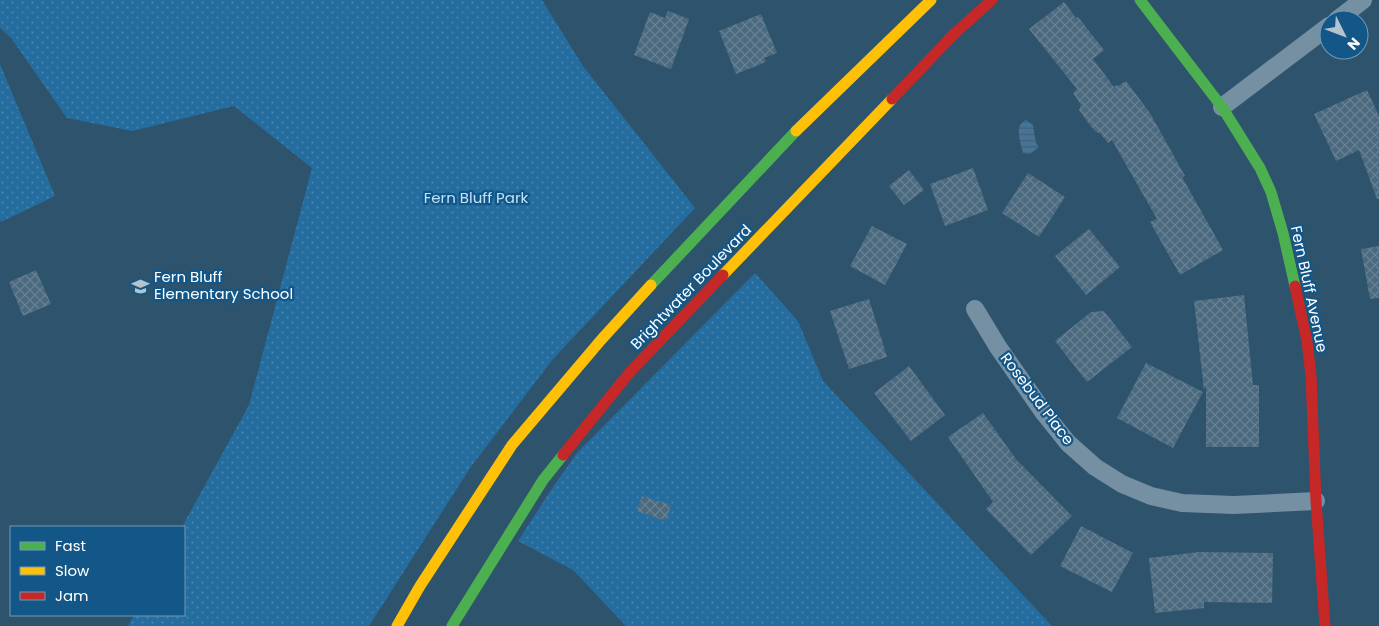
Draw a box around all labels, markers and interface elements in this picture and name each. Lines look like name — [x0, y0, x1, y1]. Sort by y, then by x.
north arrow — [1319, 10, 1369, 60]
text: N — [1343, 33, 1365, 54]
park label: Fern Bluff Park — [424, 187, 529, 208]
street label: Brightwater Boulevard — [625, 220, 756, 354]
street label: Fern Bluff Avenue — [1286, 224, 1333, 354]
place label: Fern Bluff Elementary School — [154, 266, 293, 304]
school or university icon: Fern Bluff Elementary School — [130, 276, 150, 296]
street label: Rosebud Place — [996, 348, 1079, 449]
legend — [10, 526, 185, 616]
text: Fast — [55, 535, 86, 556]
text: Slow — [55, 560, 90, 581]
text: Jam — [55, 585, 89, 606]

